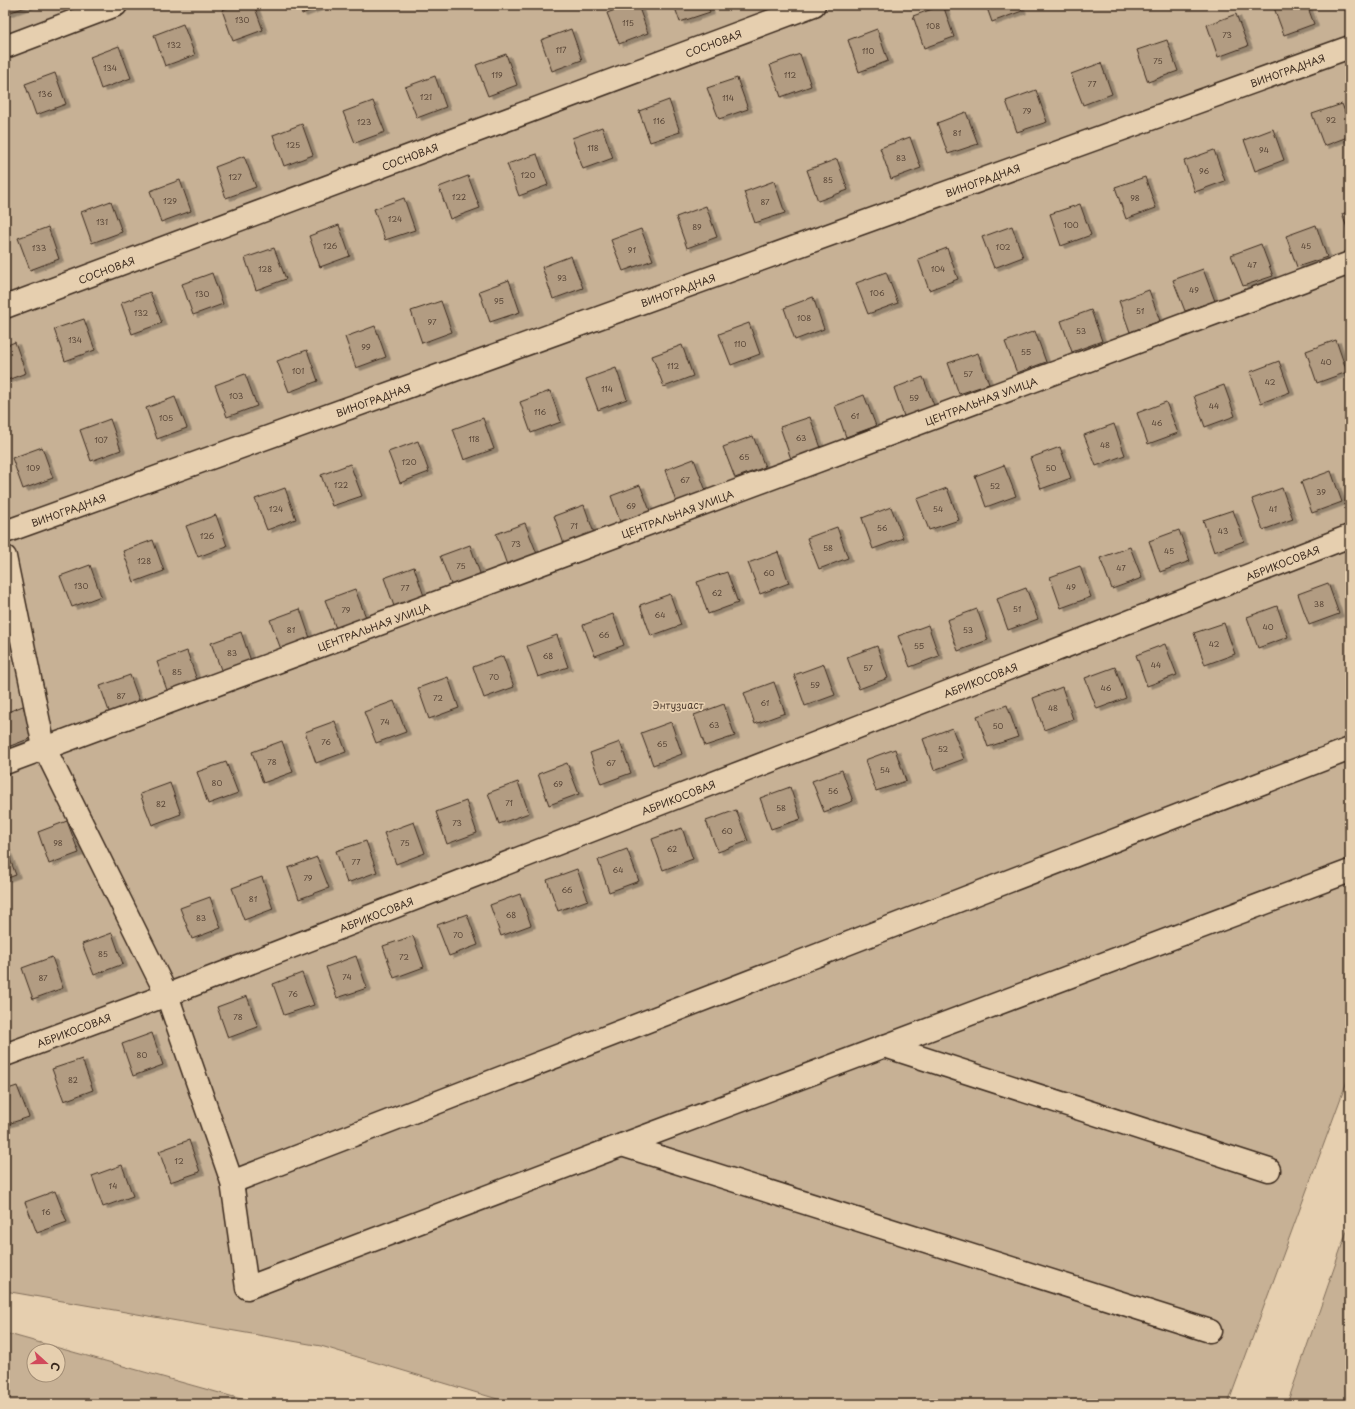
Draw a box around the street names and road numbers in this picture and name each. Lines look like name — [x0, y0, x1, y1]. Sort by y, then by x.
street label: СОСНОВАЯ — [683, 25, 744, 60]
street label: ВИНОГРАДНАЯ — [1248, 49, 1327, 90]
street label: СОСНОВАЯ — [379, 139, 440, 173]
street label: ВИНОГРАДНАЯ — [943, 159, 1022, 200]
street label: СОСНОВАЯ — [76, 252, 137, 287]
street label: ВИНОГРАДНАЯ — [638, 269, 717, 310]
street label: ЦЕНТРАЛЬНАЯ УЛИЦА — [922, 372, 1039, 428]
street label: ВИНОГРАДНАЯ — [333, 379, 412, 420]
street label: ЦЕНТРАЛЬНАЯ УЛИЦА — [619, 485, 736, 541]
street label: ВИНОГРАДНАЯ — [28, 489, 108, 530]
street label: АБРИКОСОВАЯ — [1243, 541, 1322, 583]
street label: ЦЕНТРАЛЬНАЯ УЛИЦА — [315, 598, 432, 654]
street label: АБРИКОСОВАЯ — [941, 658, 1020, 701]
street label: АБРИКОСОВАЯ — [639, 775, 718, 818]
street label: АБРИКОСОВАЯ — [337, 893, 415, 935]
street label: АБРИКОСОВАЯ — [34, 1009, 113, 1050]

